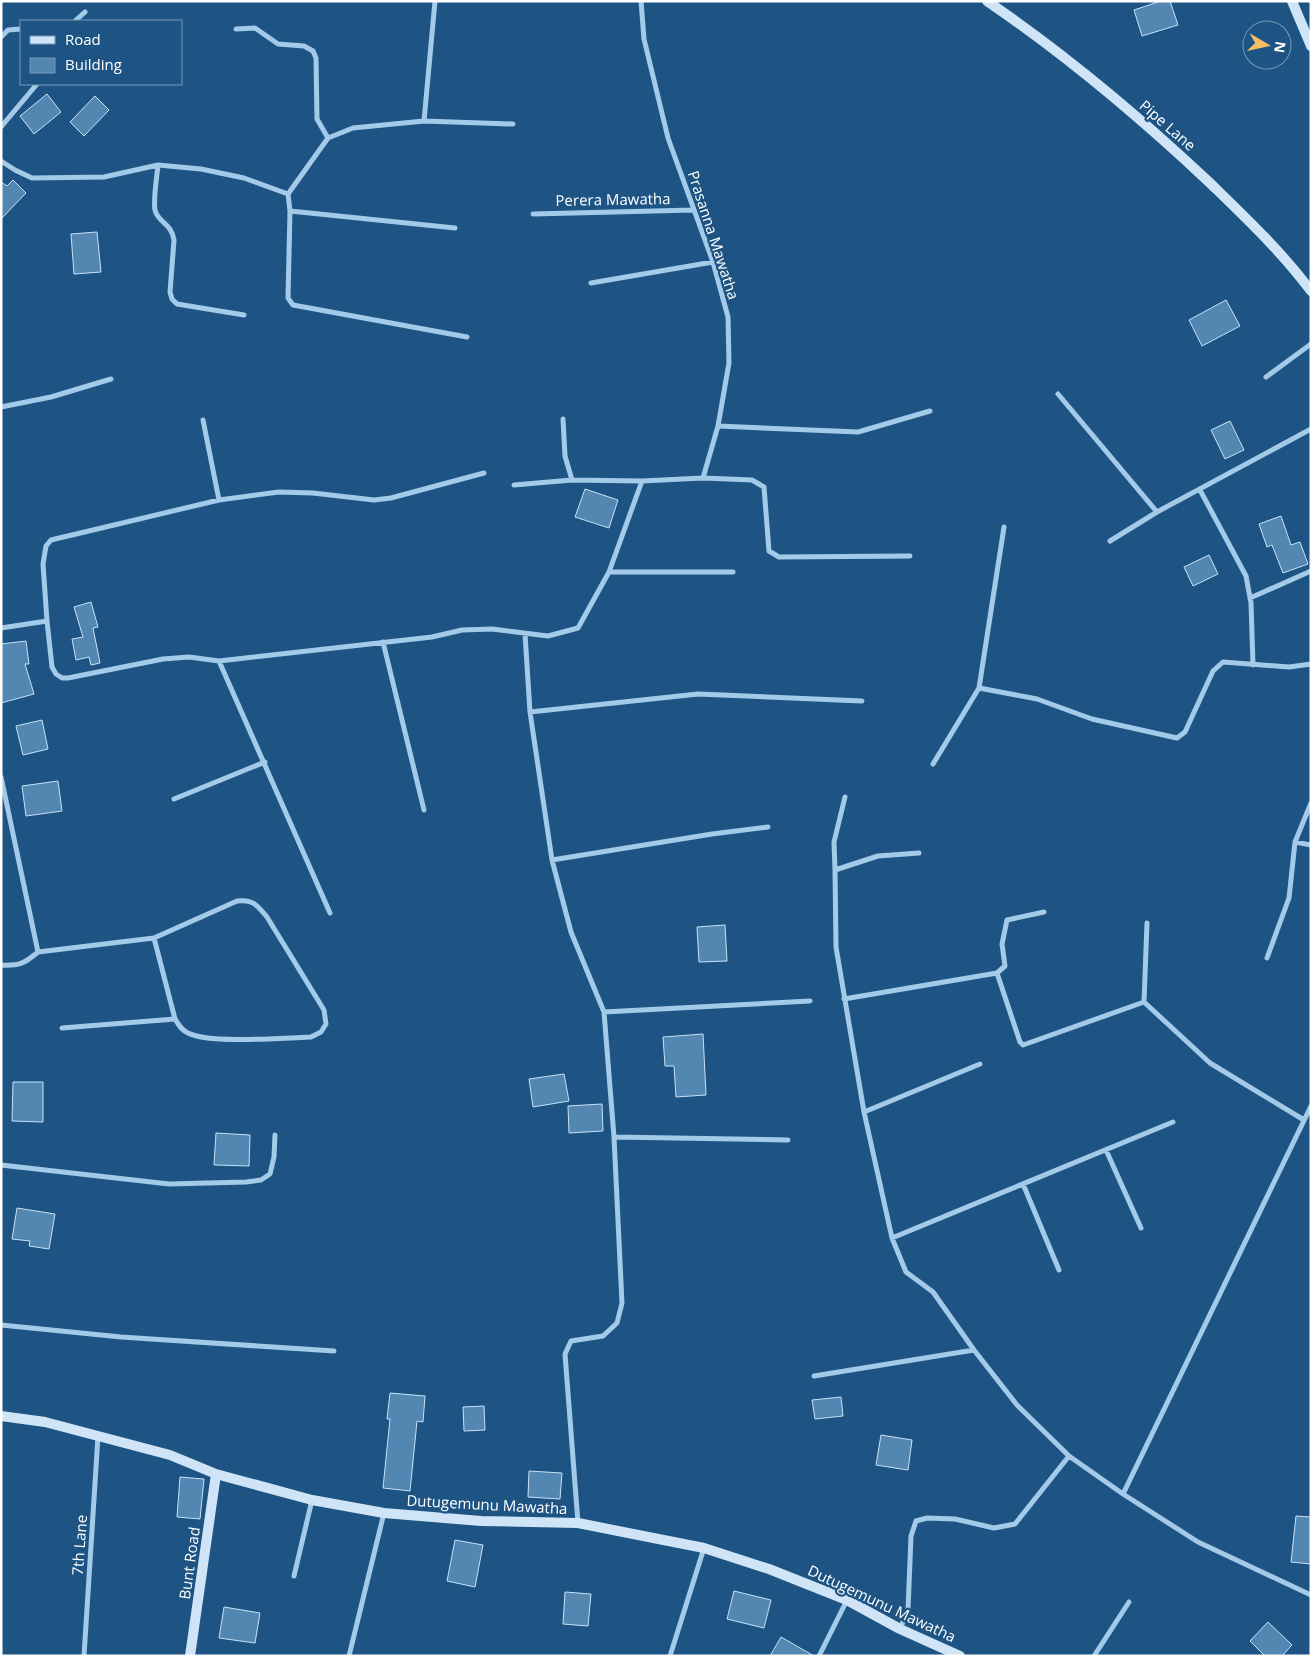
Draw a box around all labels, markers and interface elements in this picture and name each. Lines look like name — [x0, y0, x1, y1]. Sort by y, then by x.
legend — [20, 20, 182, 85]
north arrow — [1242, 20, 1292, 70]
text: Road — [65, 29, 101, 49]
text: N — [1270, 40, 1291, 54]
text: Building — [65, 54, 122, 74]
street label: Pipe Lane — [1136, 95, 1200, 155]
street label: Prasanna Mawatha — [684, 168, 744, 302]
street label: Perera Mawatha — [555, 188, 671, 210]
street label: Dutugemunu Mawatha — [406, 1490, 568, 1518]
street label: 7th Lane — [67, 1514, 91, 1576]
street label: Bunt Road — [174, 1525, 204, 1601]
street label: Dutugemunu Mawatha — [805, 1560, 959, 1646]

